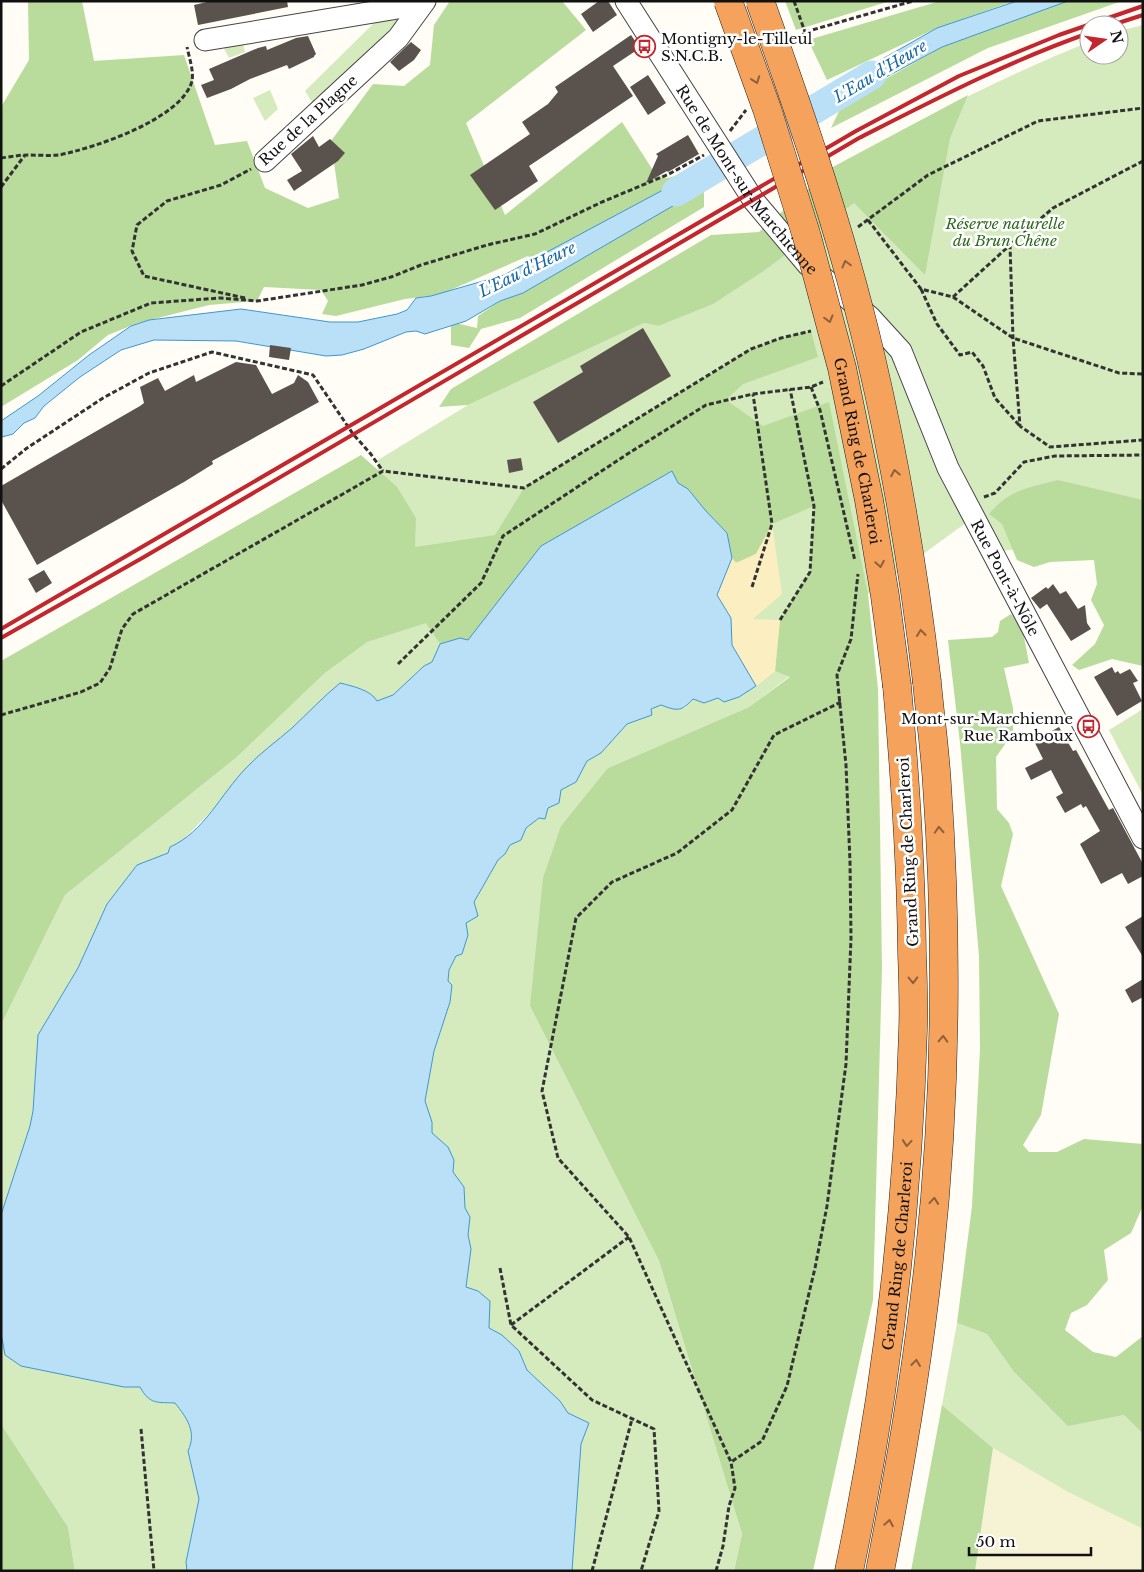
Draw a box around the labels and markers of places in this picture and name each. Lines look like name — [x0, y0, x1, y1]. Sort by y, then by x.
place label: Montigny-le-Tilleul S.N.C.B. — [661, 29, 812, 65]
bus stop icon: Montigny-le-Tilleul S.N.C.B. — [633, 35, 657, 59]
place label: Mont-sur-Marchienne Rue Ramboux — [901, 709, 1073, 745]
bus stop icon: Mont-sur-Marchienne Rue Ramboux — [1077, 715, 1101, 739]

